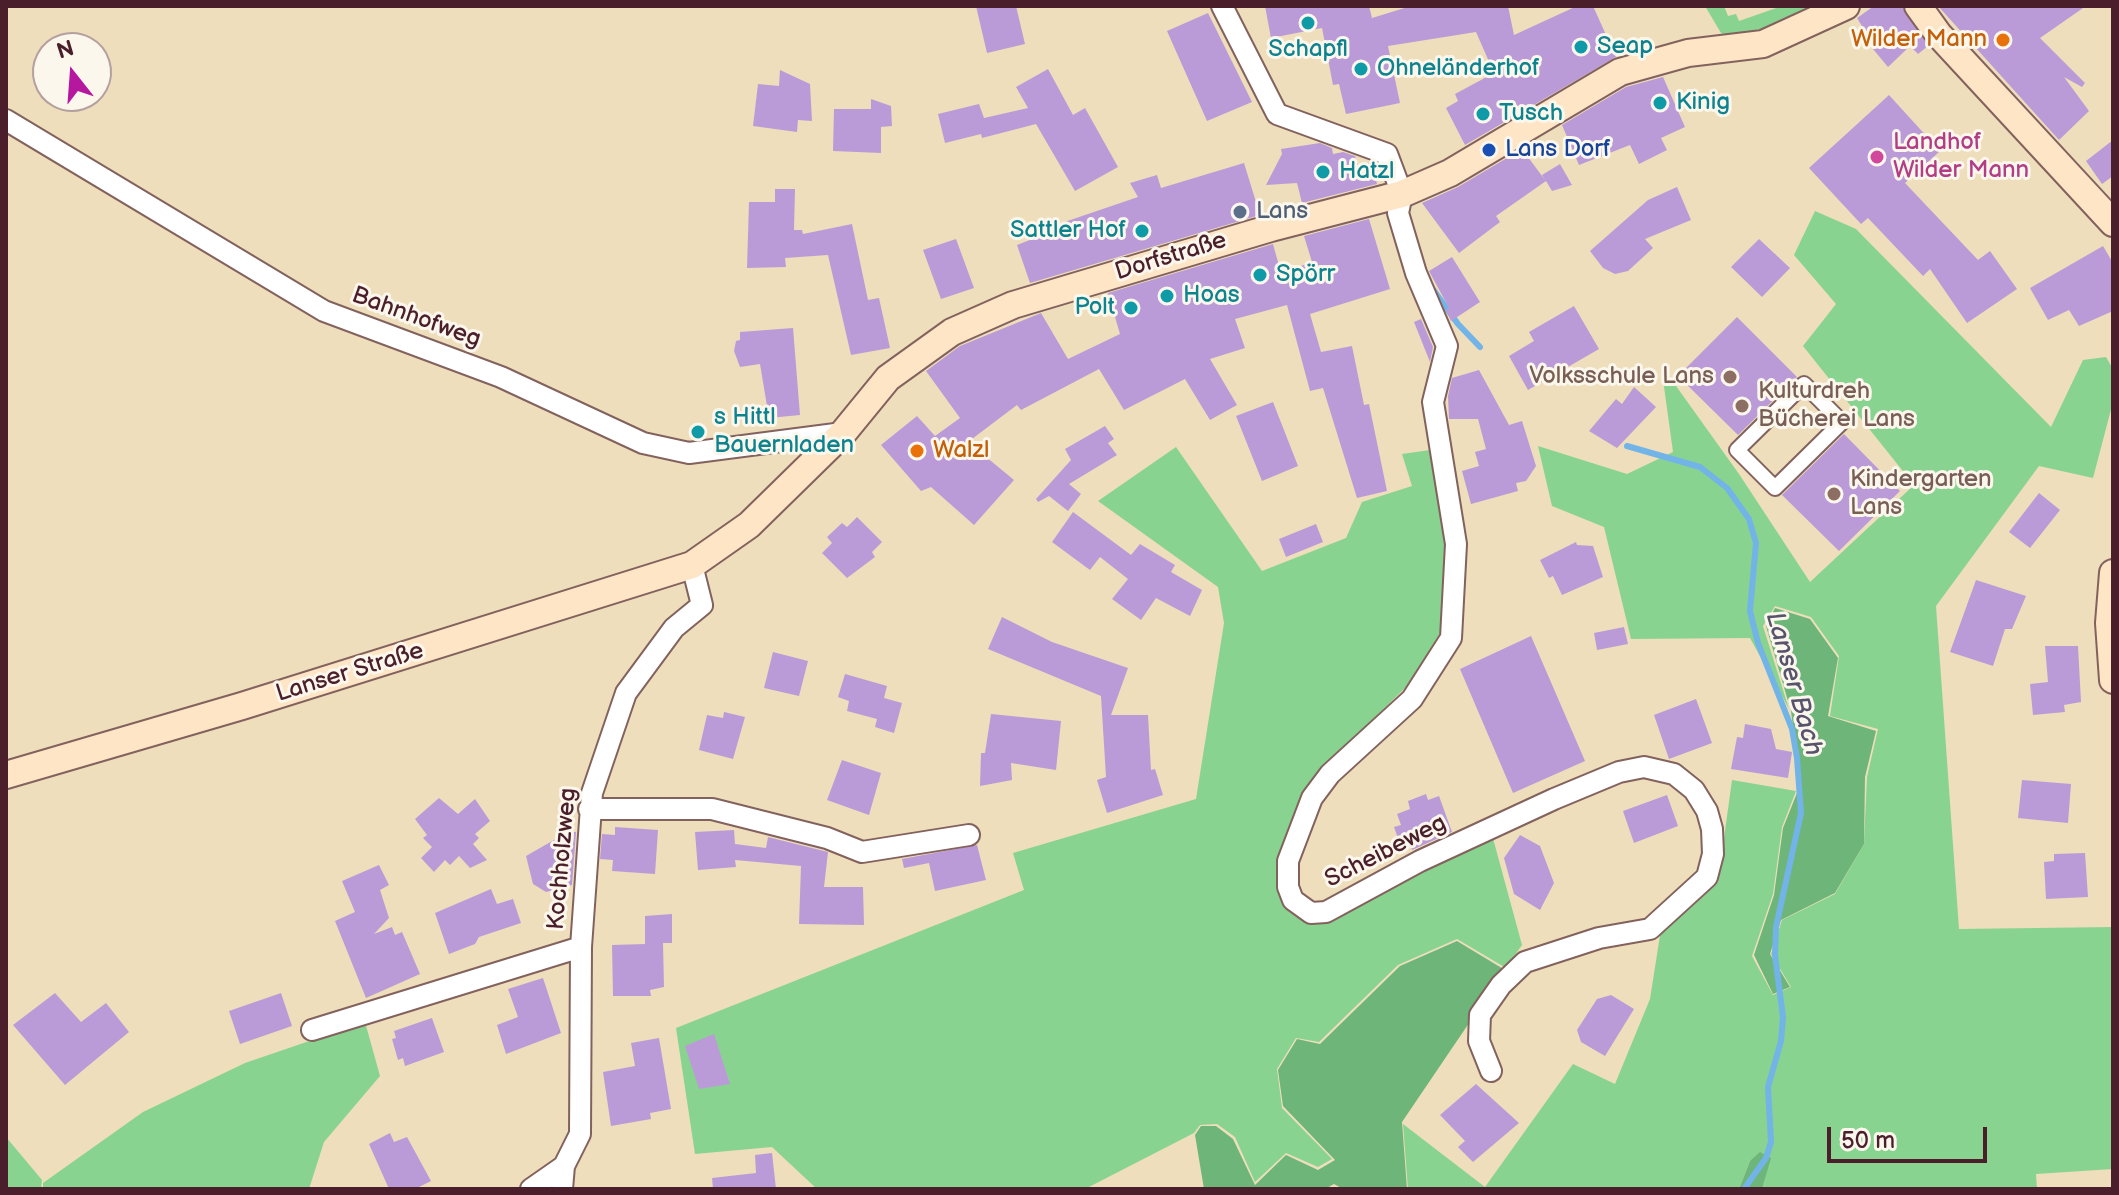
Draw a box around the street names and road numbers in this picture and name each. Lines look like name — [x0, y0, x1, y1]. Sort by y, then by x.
street label: Dorfstraße — [1112, 226, 1230, 288]
street label: Bahnhofweg — [348, 281, 484, 355]
street label: Lanser Straße — [273, 637, 427, 709]
street label: Kochholzweg — [542, 787, 584, 931]
street label: Scheibeweg — [1321, 809, 1451, 895]

